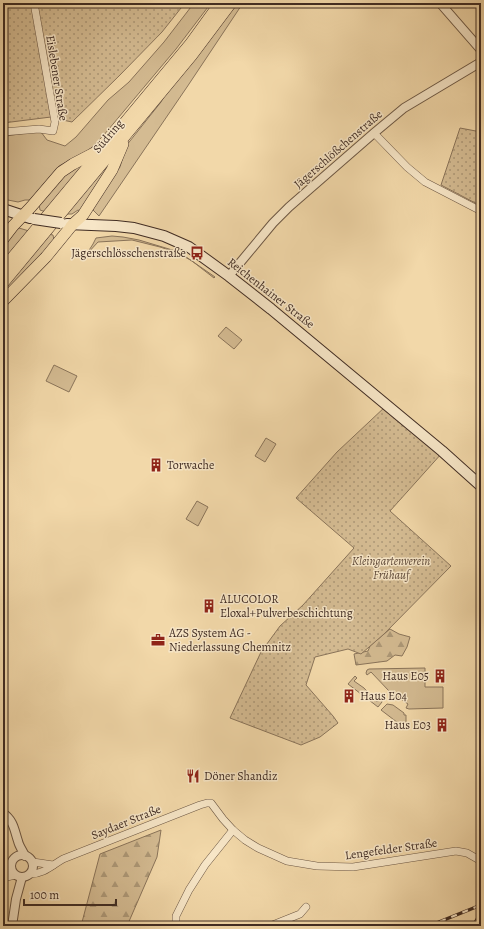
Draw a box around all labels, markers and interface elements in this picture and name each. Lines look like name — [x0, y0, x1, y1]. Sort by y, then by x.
street label: Eislebener Straße — [42, 34, 72, 122]
street label: Jägerschlößchenstraße — [290, 106, 386, 192]
street label: Südring — [89, 116, 127, 156]
place label: Jägerschlösschenstraße — [71, 245, 186, 261]
bus stop icon: Jägerschlösschenstraße — [189, 245, 205, 261]
street label: Reichenhainer Straße — [224, 254, 318, 332]
building icon: Torwache — [148, 457, 164, 473]
place label: Torwache — [167, 457, 214, 473]
park label: Kleingartenverein Frühauf — [352, 553, 430, 583]
place label: ALUCOLOR Eloxal+Pulverbeschichtung — [219, 591, 353, 621]
building icon: ALUCOLOR Eloxal+Pulverbeschichtung — [201, 598, 217, 614]
place label: AZS System AG - Niederlassung Chemnitz — [168, 625, 291, 655]
office icon: AZS System AG - Niederlassung Chemnitz — [150, 632, 166, 648]
place label: Haus E05 — [382, 668, 429, 684]
building icon: Haus E05 — [432, 668, 448, 684]
building icon: Haus E04 — [341, 688, 357, 704]
place label: Haus E04 — [360, 688, 408, 704]
place label: Haus E03 — [384, 717, 431, 733]
building icon: Haus E03 — [434, 717, 450, 733]
restaurant icon: Döner Shandiz — [185, 768, 201, 784]
place label: Döner Shandiz — [204, 768, 278, 784]
street label: Saydaer Straße — [89, 801, 163, 843]
street label: Lengefelder Straße — [344, 835, 438, 863]
scale bar — [24, 881, 116, 907]
text: 100 m — [30, 887, 59, 903]

